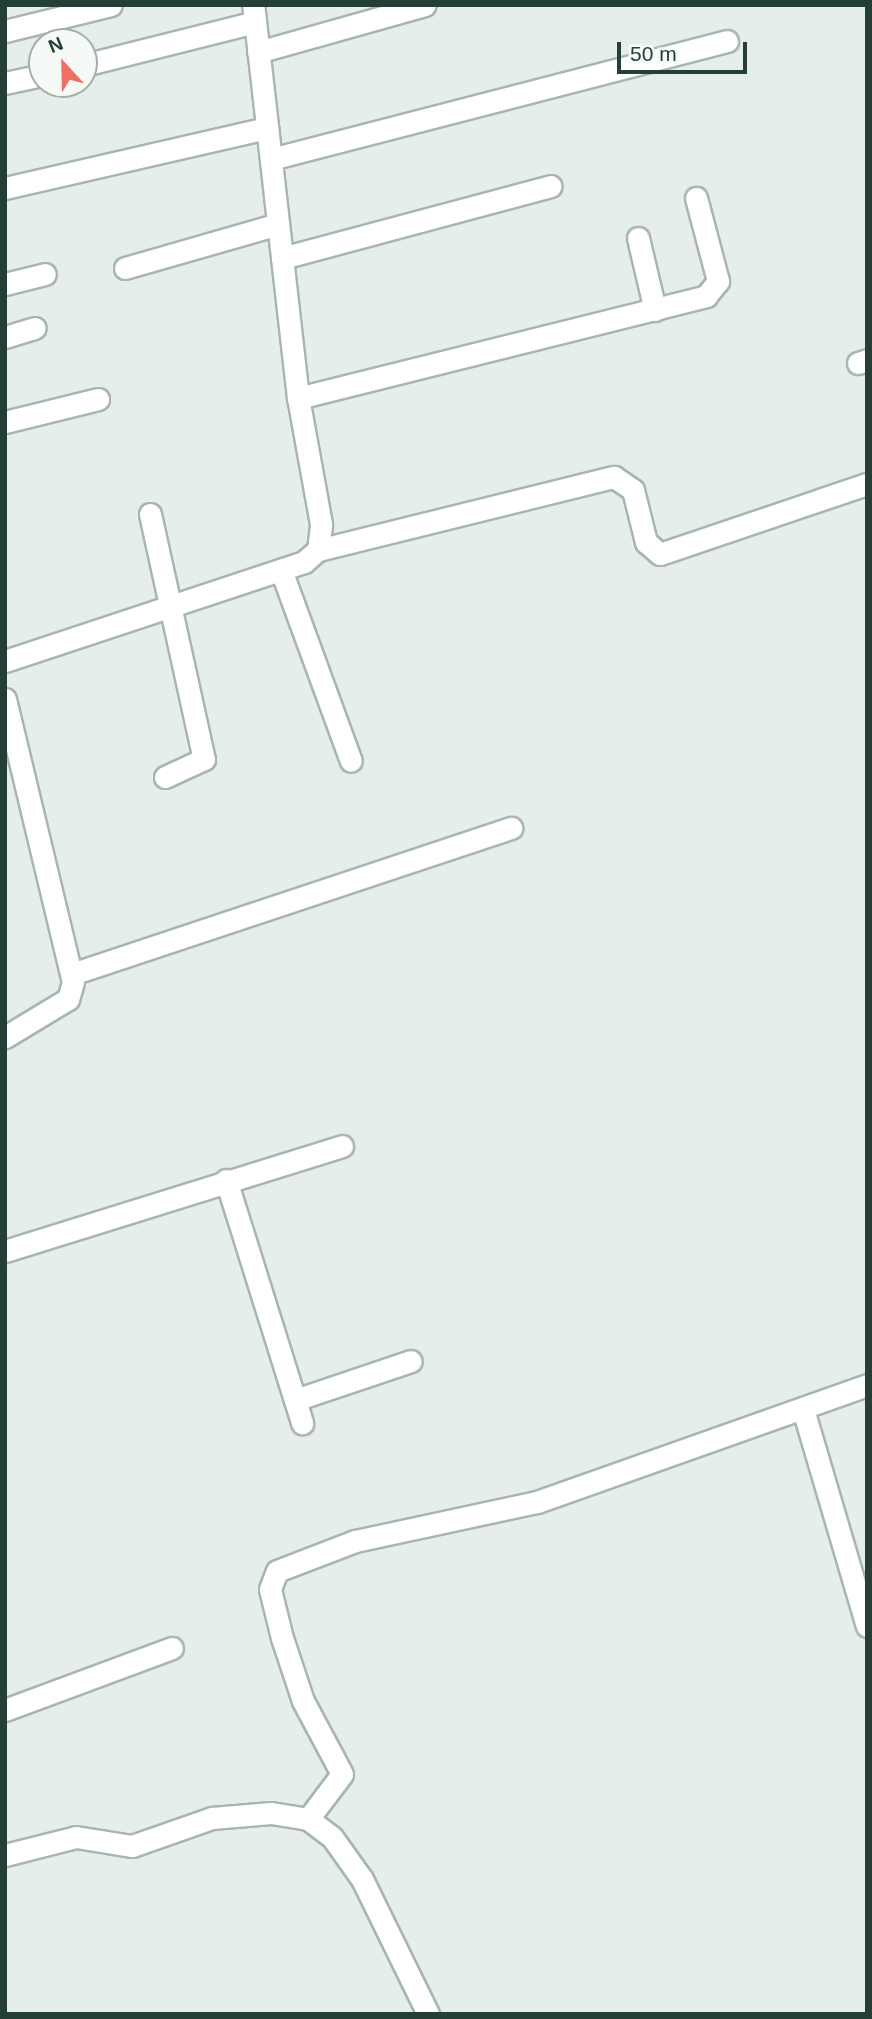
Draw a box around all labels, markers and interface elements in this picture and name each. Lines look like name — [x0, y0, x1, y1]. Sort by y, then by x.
north arrow — [28, 28, 98, 98]
scale bar — [620, 28, 750, 72]
text: N — [45, 33, 66, 57]
text: 50 m — [630, 42, 677, 65]

